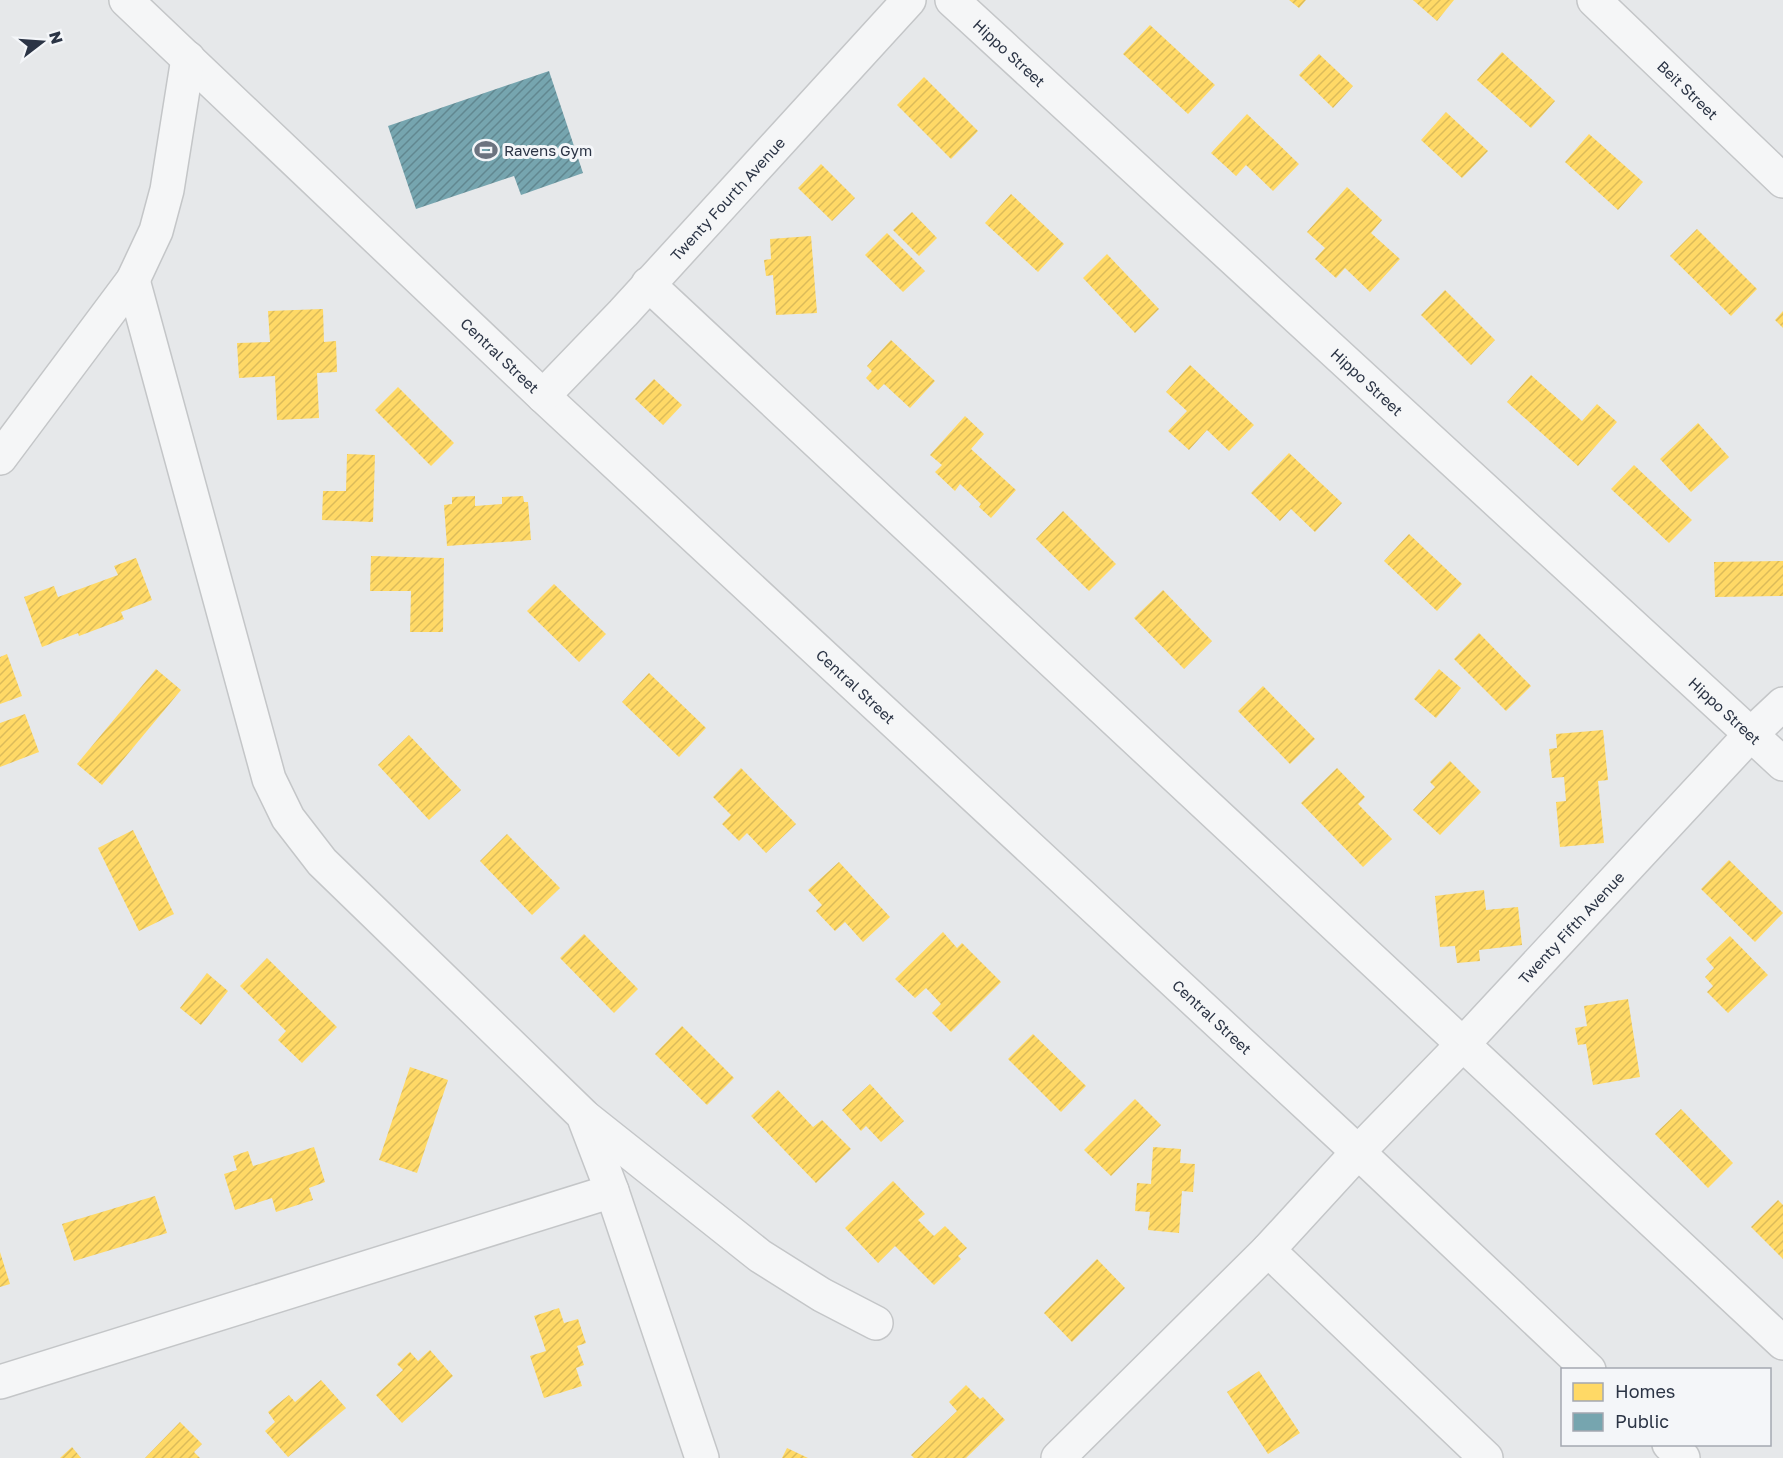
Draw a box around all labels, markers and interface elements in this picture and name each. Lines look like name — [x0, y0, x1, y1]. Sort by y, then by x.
north arrow — [12, 12, 72, 72]
street label: Hippo Street — [970, 15, 1049, 90]
text: N — [45, 29, 68, 46]
street label: Beit Street — [1654, 57, 1722, 123]
street label: Twenty Fourth Avenue — [666, 133, 789, 264]
sports icon: Ravens Gym — [473, 137, 499, 163]
place label: Ravens Gym — [504, 141, 592, 159]
street label: Central Street — [457, 314, 543, 397]
street label: Hippo Street — [1328, 344, 1407, 419]
street label: Central Street — [813, 645, 899, 727]
street label: Hippo Street — [1685, 673, 1765, 748]
street label: Twenty Fifth Avenue — [1514, 868, 1628, 988]
street label: Central Street — [1169, 976, 1256, 1058]
legend — [1561, 1368, 1771, 1446]
text: Homes — [1615, 1380, 1675, 1402]
text: Public — [1615, 1410, 1669, 1432]

